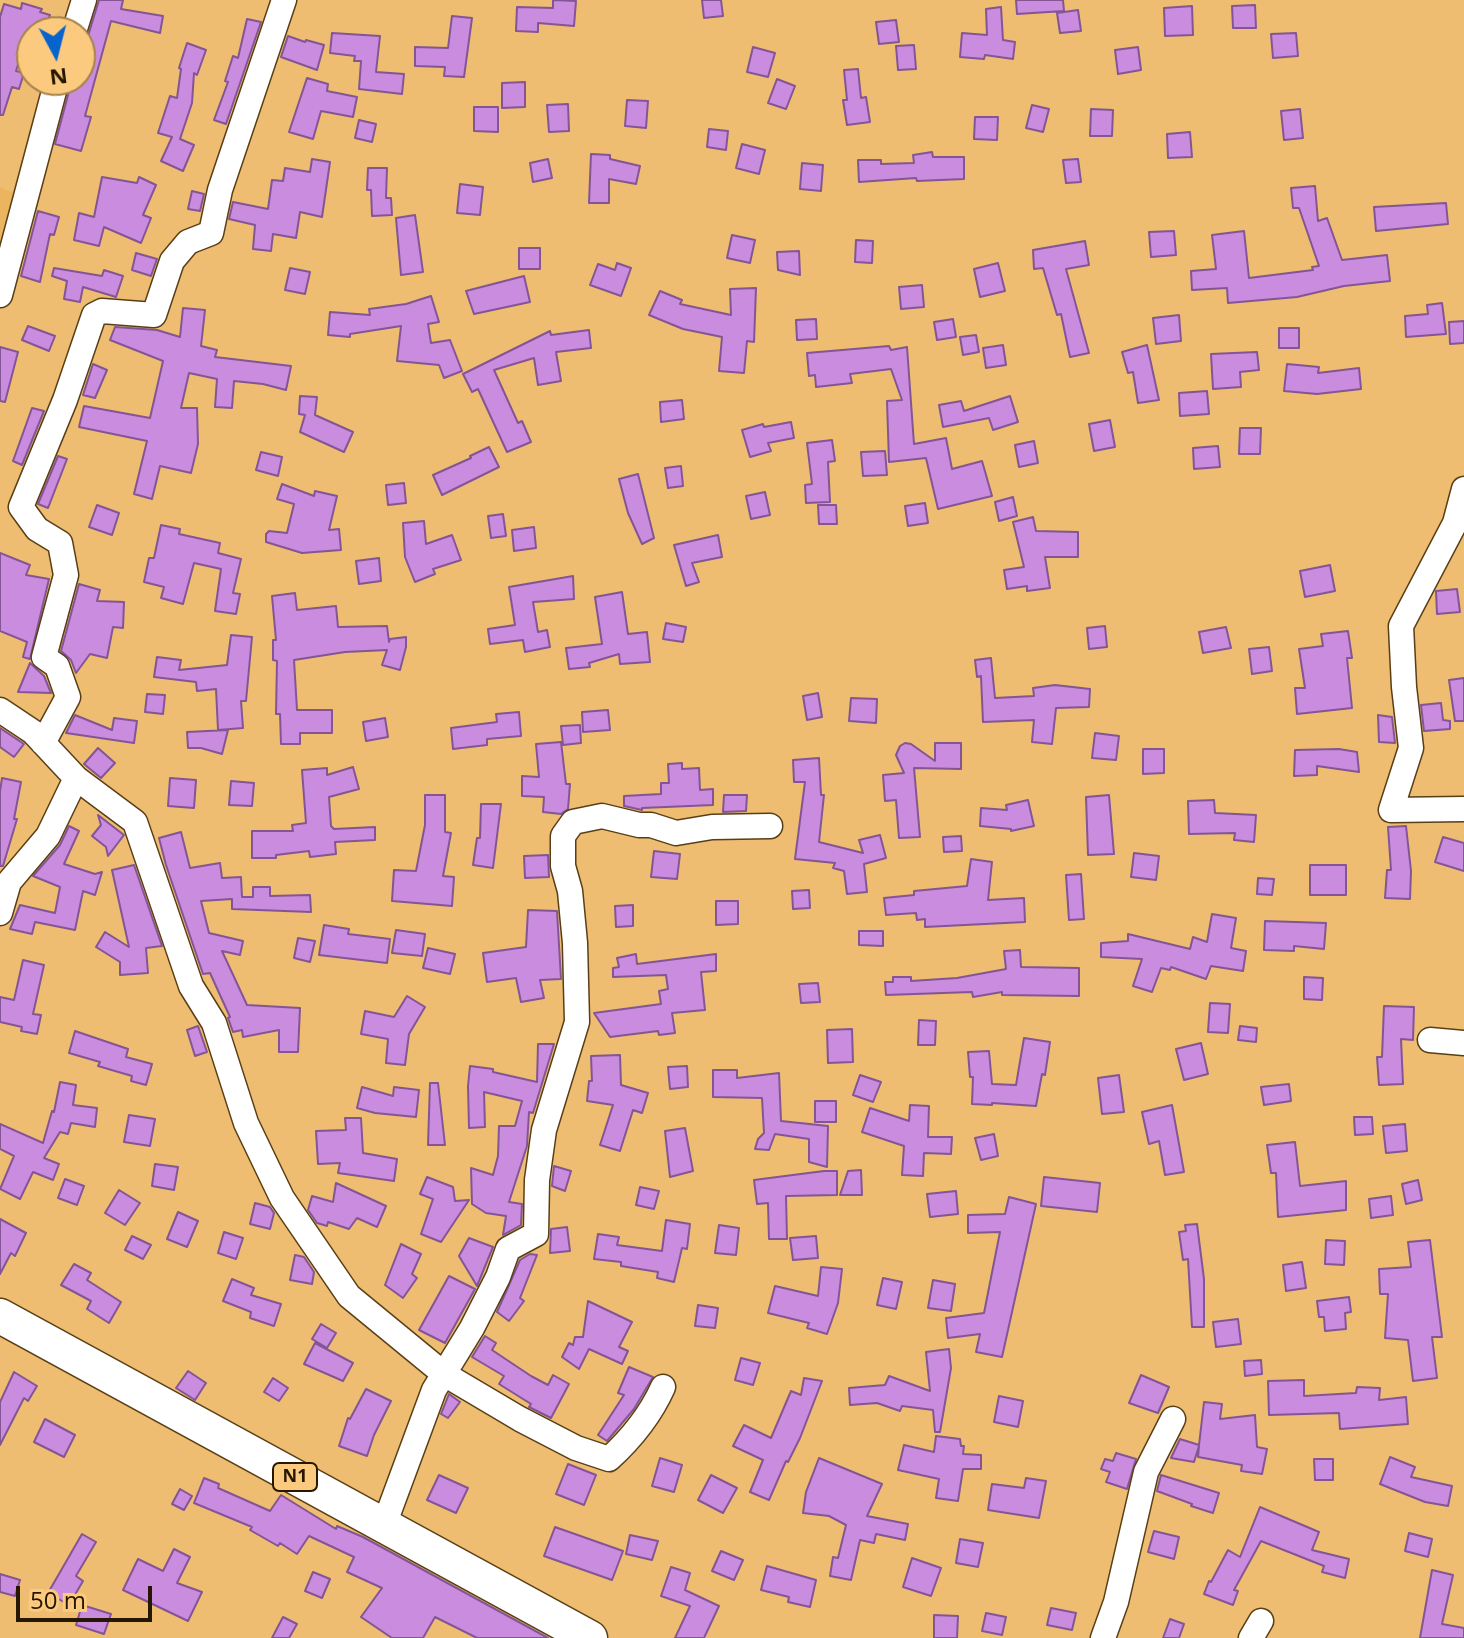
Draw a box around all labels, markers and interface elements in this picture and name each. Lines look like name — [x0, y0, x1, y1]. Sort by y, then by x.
north arrow — [16, 16, 96, 96]
text: N — [48, 62, 69, 94]
road number: N1 — [273, 1463, 317, 1491]
scale bar — [20, 1570, 156, 1620]
text: 50 m — [30, 1583, 86, 1616]

